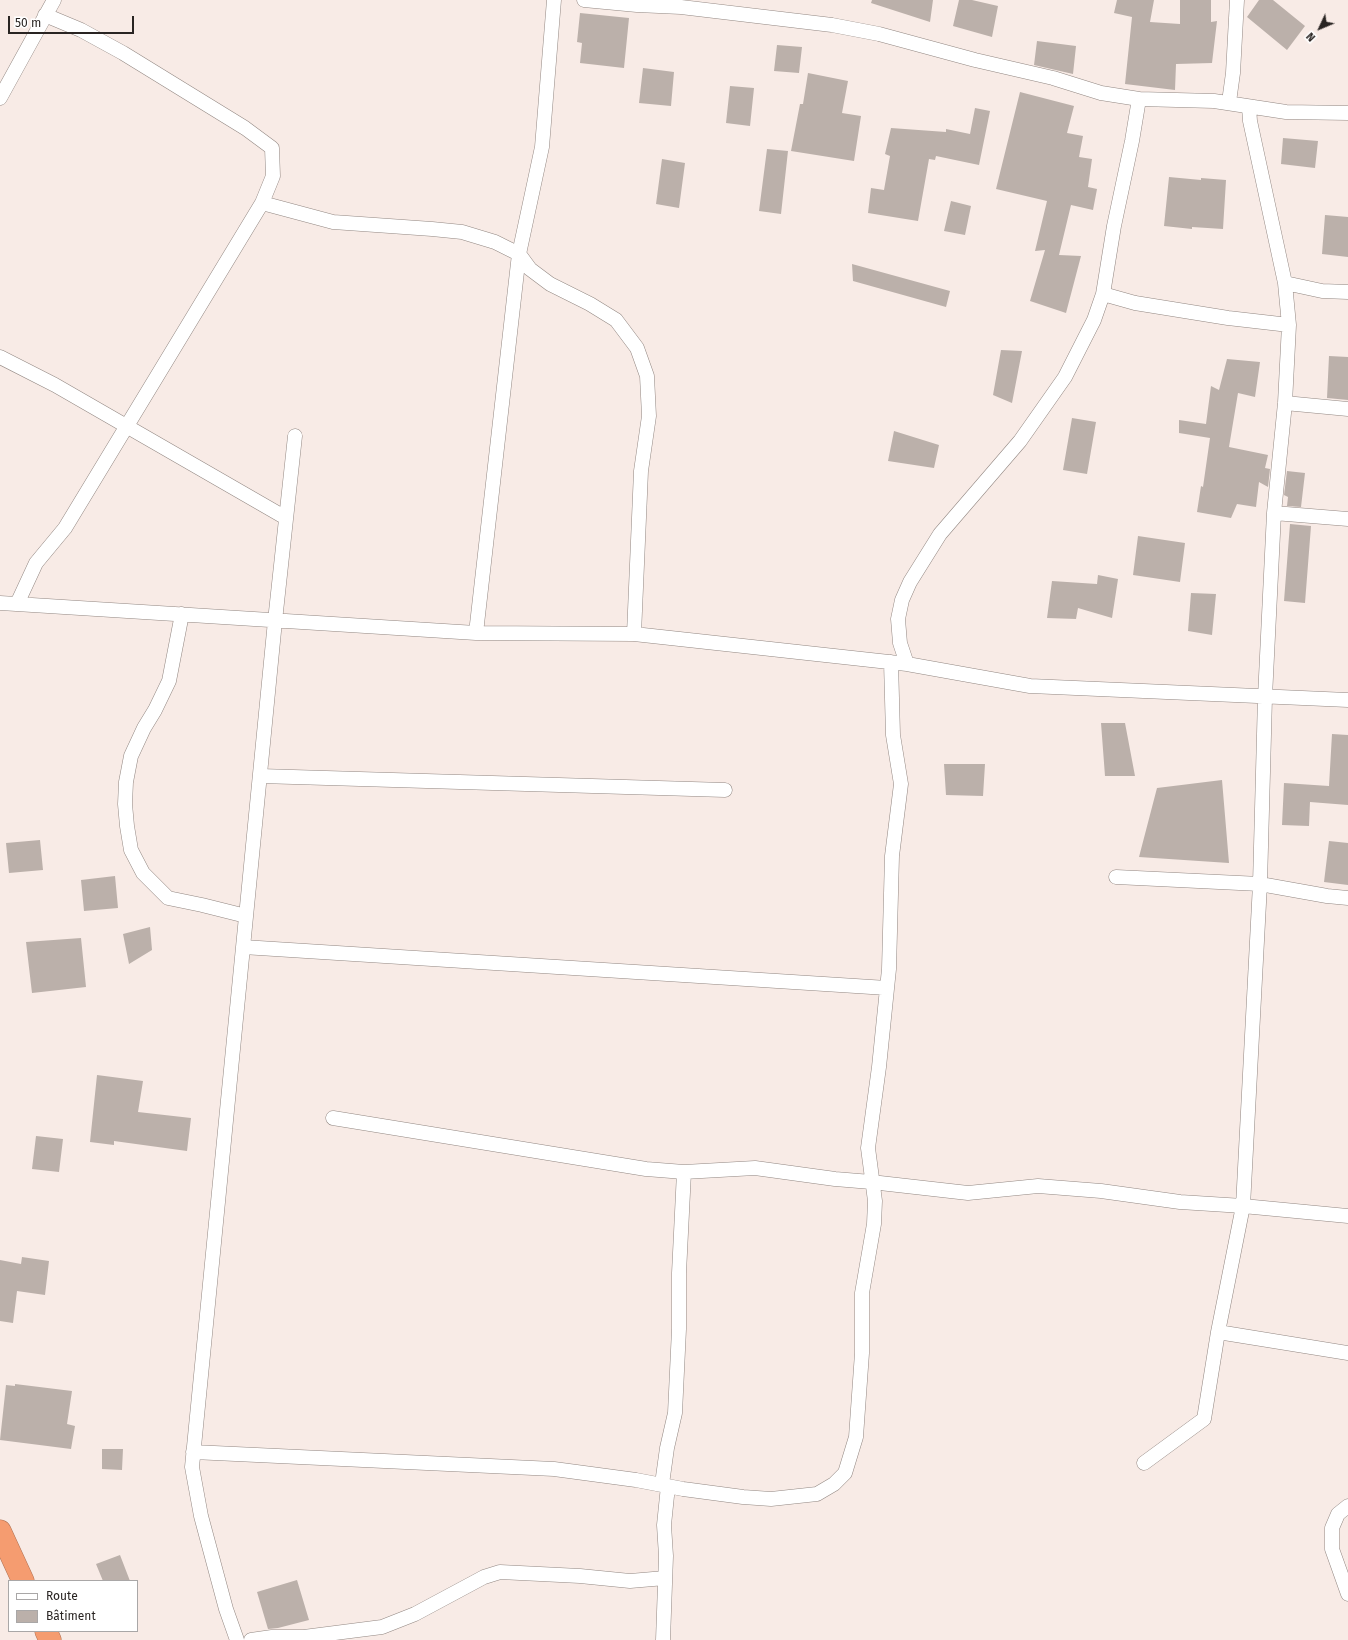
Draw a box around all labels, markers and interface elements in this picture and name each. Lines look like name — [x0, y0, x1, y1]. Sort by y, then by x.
scale bar — [10, 8, 136, 34]
north arrow — [1300, 8, 1340, 48]
text: 50 m — [15, 16, 41, 30]
text: N — [1304, 30, 1318, 44]
legend — [8, 1580, 138, 1632]
text: Route — [46, 1589, 78, 1603]
text: Bâtiment — [46, 1609, 96, 1623]

